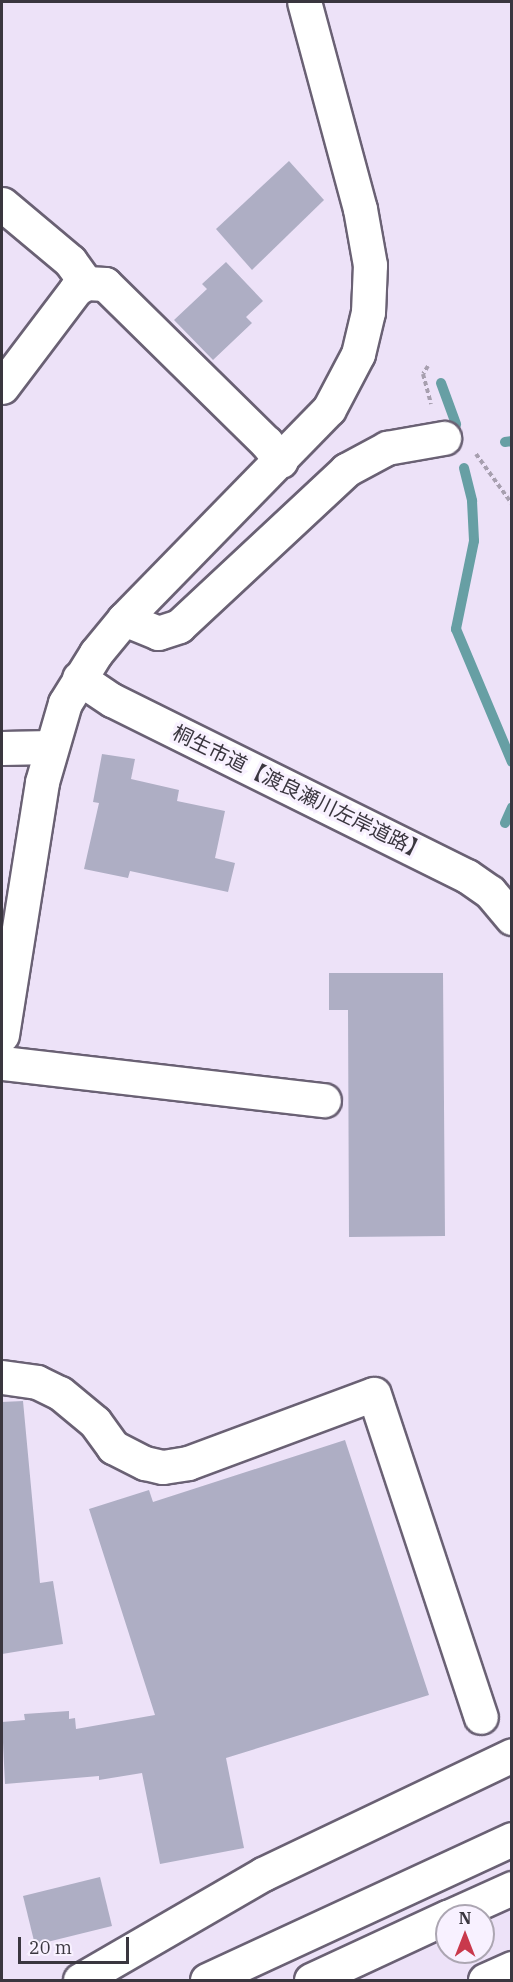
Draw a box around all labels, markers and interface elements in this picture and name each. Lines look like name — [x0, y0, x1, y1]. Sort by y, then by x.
street label: 桐生市道【渡良瀬川左岸道路】 — [169, 720, 431, 864]
north arrow — [435, 1904, 495, 1964]
text: N — [459, 1908, 471, 1928]
scale bar — [21, 1925, 132, 1963]
text: 20 m — [29, 1936, 72, 1959]

